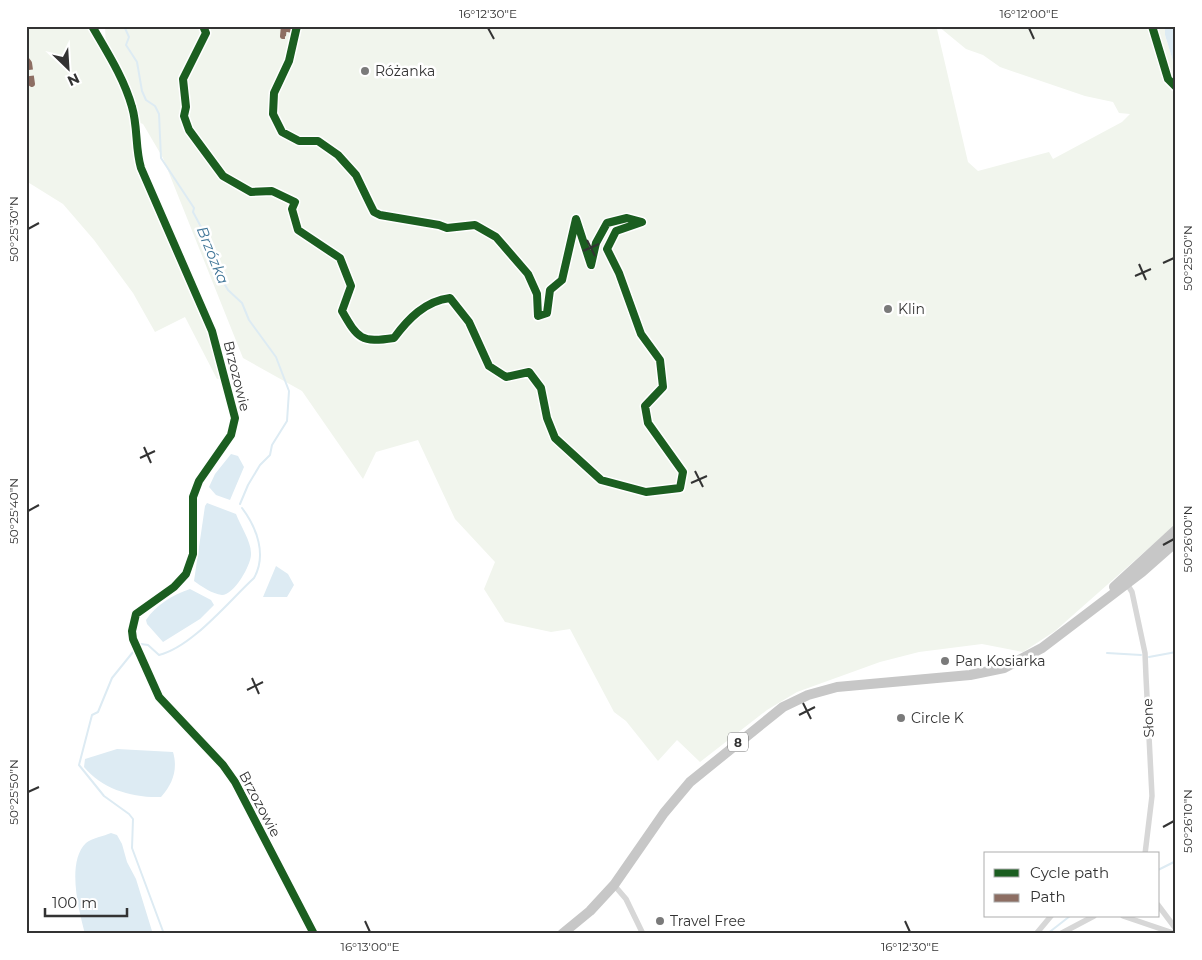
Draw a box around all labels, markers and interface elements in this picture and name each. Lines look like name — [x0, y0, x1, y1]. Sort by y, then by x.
text: 16°12'30"E — [459, 6, 517, 21]
text: 16°12'00"E — [999, 6, 1059, 21]
north arrow — [42, 42, 92, 92]
place label: Różanka — [375, 62, 435, 80]
marker: Różanka — [359, 65, 371, 77]
text: N — [65, 69, 82, 90]
text: 50°25'30"N — [6, 196, 21, 262]
water label: Brzózka — [193, 223, 233, 287]
text: 50°25'50"N — [1180, 225, 1195, 291]
place label: Klin — [898, 300, 925, 318]
marker: Klin — [882, 303, 894, 315]
street label: Brzozowie — [220, 339, 254, 413]
text: 50°25'40"N — [6, 478, 21, 544]
text: 50°26'00"N — [1180, 506, 1195, 572]
place label: Pan Kosiarka — [955, 652, 1046, 670]
marker: Pan Kosiarka — [939, 655, 951, 667]
street label: Słone — [1138, 698, 1158, 738]
place label: Circle K — [911, 709, 964, 727]
marker: Circle K — [895, 712, 907, 724]
road number: 8 — [728, 732, 748, 752]
text: 50°25'50"N — [6, 759, 21, 825]
street label: Brzozowie — [235, 768, 285, 840]
text: 50°26'10"N — [1180, 789, 1195, 853]
legend — [984, 852, 1160, 918]
text: Cycle path — [1030, 863, 1109, 882]
scale bar — [45, 885, 128, 917]
text: Path — [1030, 887, 1066, 906]
text: 100 m — [52, 893, 97, 912]
place label: Travel Free — [670, 912, 745, 930]
marker: Travel Free — [654, 915, 666, 927]
text: 16°13'00"E — [341, 939, 399, 954]
text: 16°12'30"E — [881, 939, 939, 954]

